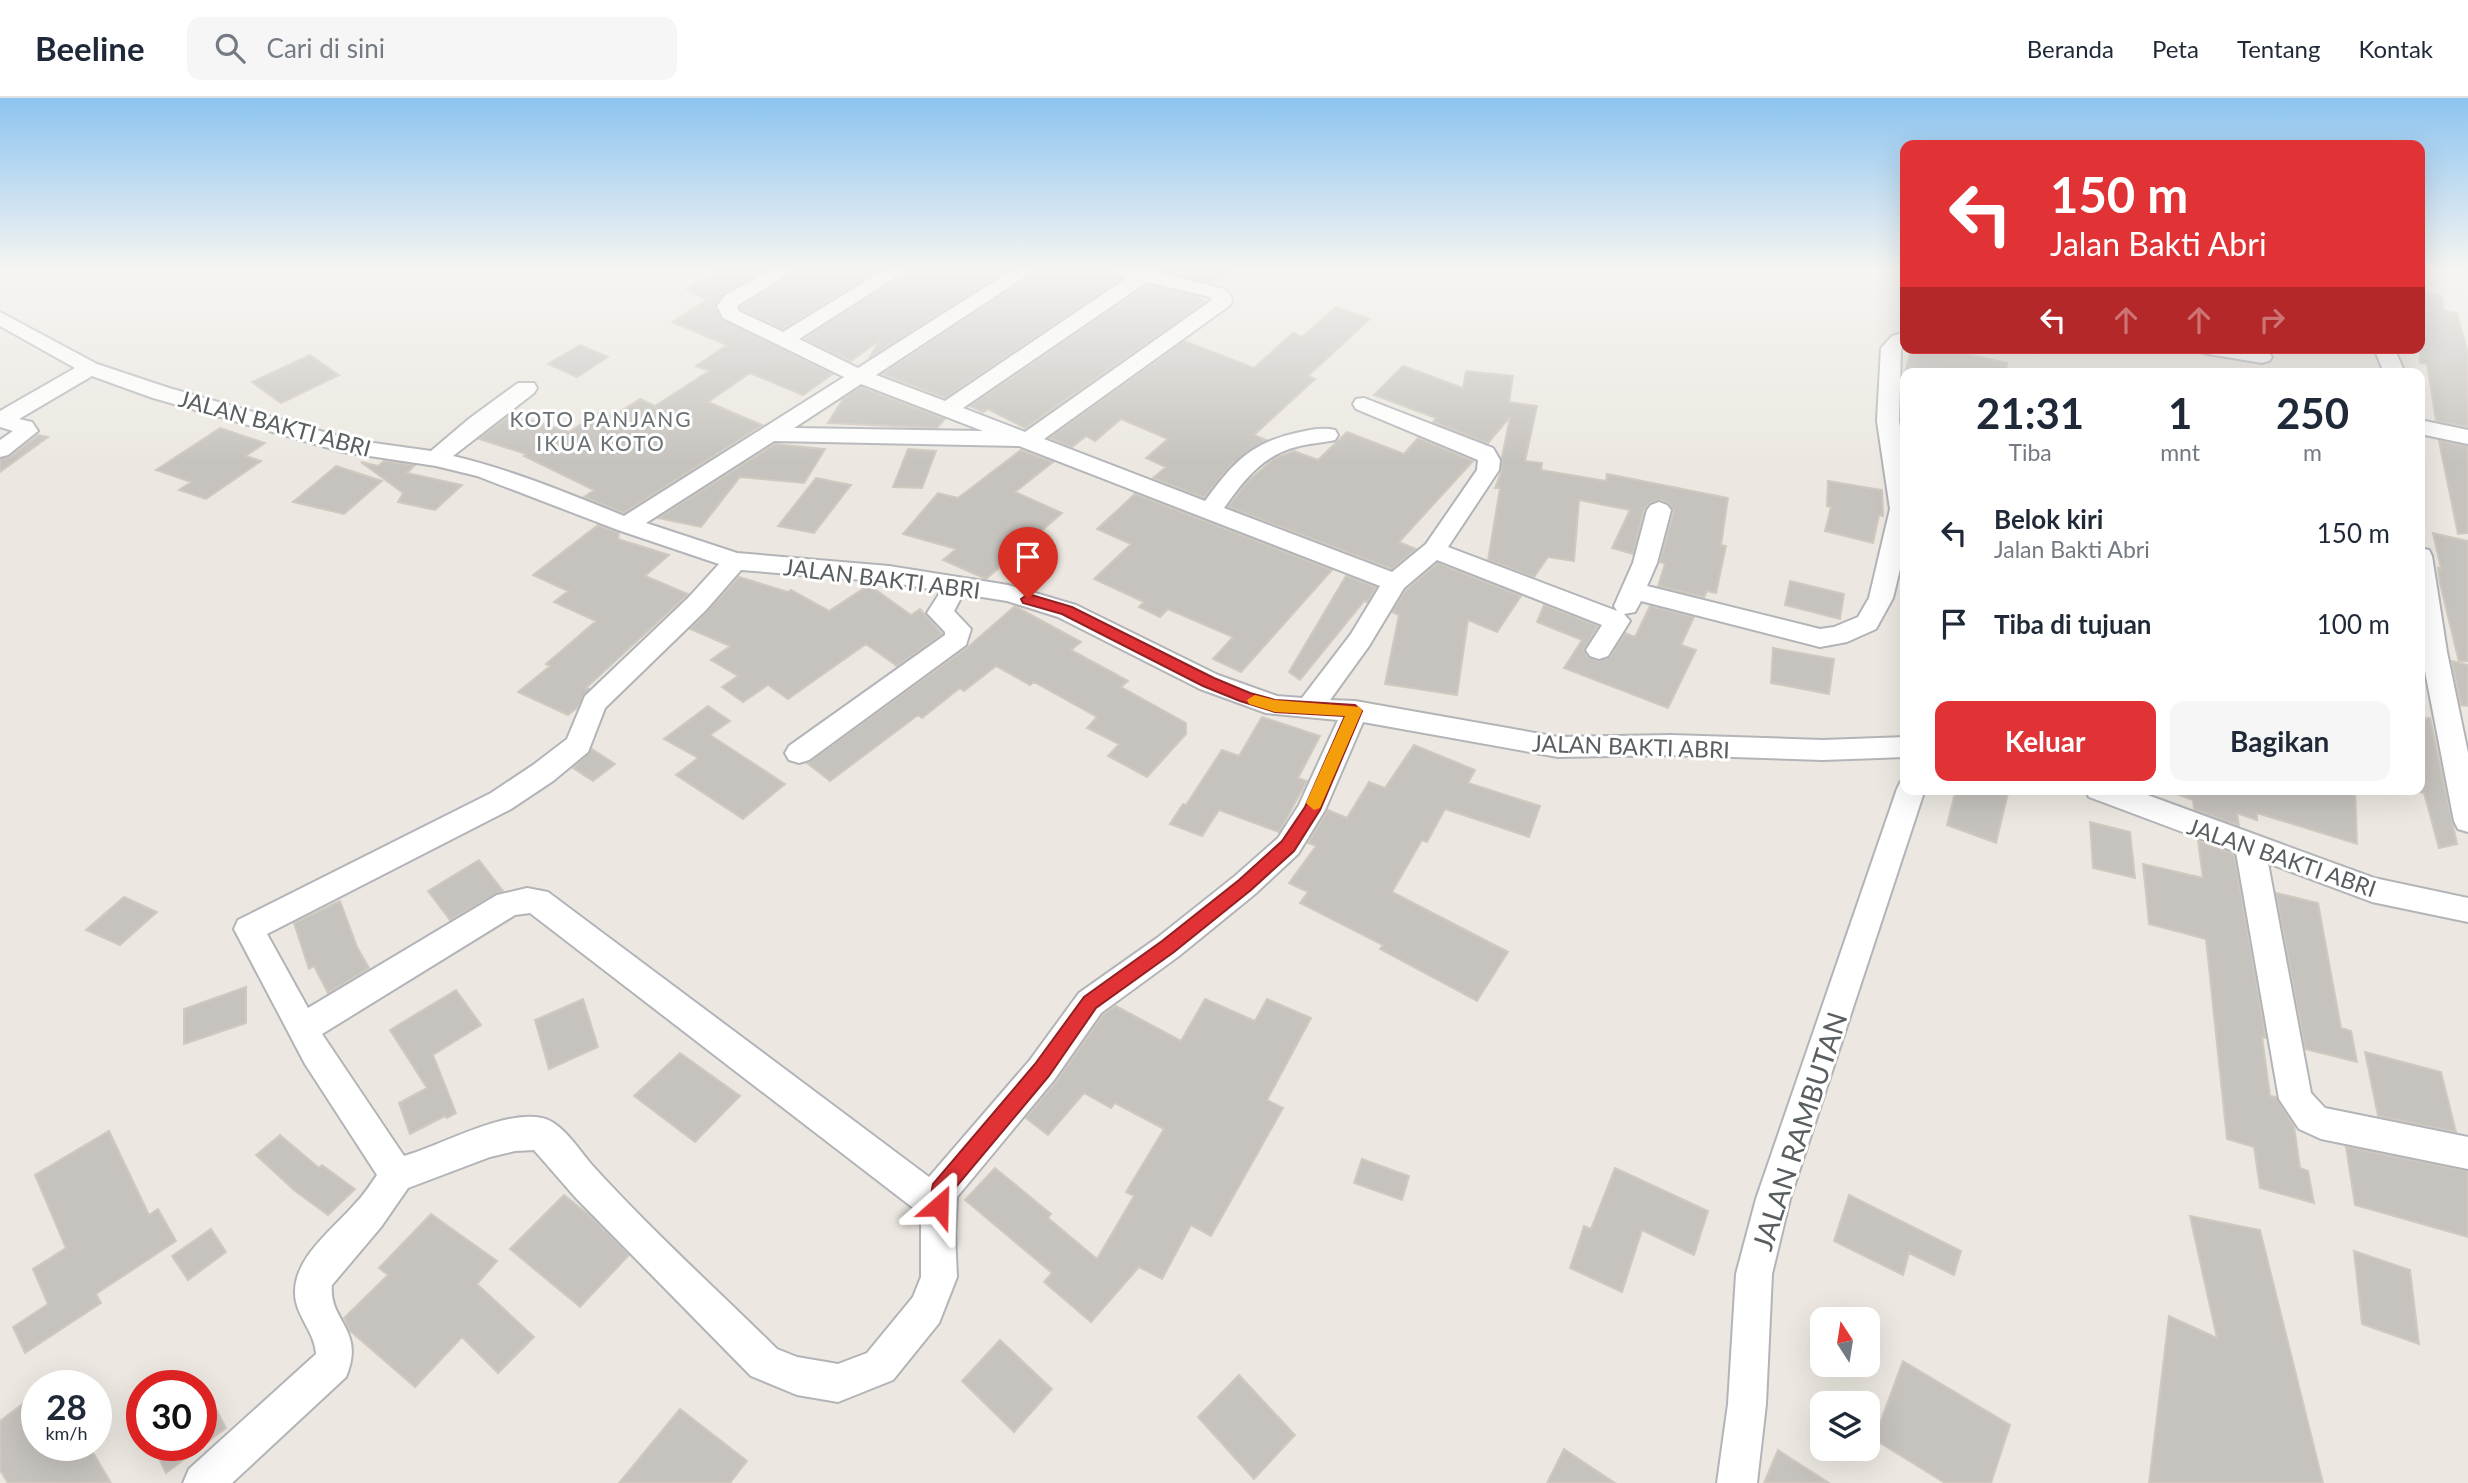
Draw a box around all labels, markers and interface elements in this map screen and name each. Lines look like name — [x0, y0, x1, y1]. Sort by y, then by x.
search box — [187, 17, 677, 80]
text: Beeline — [35, 28, 145, 68]
icon: search — [211, 29, 249, 67]
text: Cari di sini — [267, 32, 385, 64]
text: Beranda — [2027, 34, 2114, 63]
text: Peta — [2152, 34, 2199, 63]
text: Tentang — [2237, 34, 2320, 63]
text: Kontak — [2358, 34, 2433, 63]
text: 150 m — [2050, 165, 2188, 223]
icon: left — [1935, 168, 2026, 259]
text: Jalan Bakti Abri — [2050, 224, 2267, 263]
icon: left — [2034, 301, 2072, 339]
icon: ahead — [2107, 301, 2145, 339]
icon: ahead — [2180, 301, 2218, 339]
icon: right — [2253, 301, 2291, 339]
street label: JALAN BAKTI ABRI — [176, 384, 374, 462]
text: 21:31 — [1976, 388, 2084, 438]
text: 1 — [2168, 388, 2192, 438]
text: 250 — [2276, 388, 2349, 438]
district label: KOTO PANJANG IKUA KOTO — [509, 406, 693, 455]
text: Tiba — [2008, 438, 2052, 466]
text: mnt — [2160, 438, 2200, 466]
text: m — [2303, 438, 2322, 466]
text: Belok kiri — [1994, 503, 2103, 535]
icon: left — [1935, 514, 1973, 552]
text: 150 m — [2317, 517, 2390, 549]
pin — [998, 527, 1058, 599]
text: Jalan Bakti Abri — [1994, 535, 2150, 563]
icon: arrive — [1009, 538, 1047, 576]
street label: JALAN BAKTI ABRI — [782, 552, 982, 604]
icon: arrive — [1935, 605, 1973, 643]
text: Tiba di tujuan — [1994, 608, 2152, 640]
text: 100 m — [2317, 608, 2390, 640]
button: Keluar — [1935, 701, 2156, 781]
button: Bagikan — [2170, 701, 2390, 781]
street label: JALAN BAKTI ABRI — [1532, 729, 1730, 763]
street label: JALAN BAKTI ABRI — [2184, 812, 2380, 902]
street label: JALAN RAMBUTAN — [1744, 1008, 1854, 1254]
position arrow — [902, 1169, 976, 1243]
north arrow — [1810, 1307, 1880, 1377]
map controls — [1810, 1307, 1880, 1461]
speed limit sign: 30 — [126, 1370, 217, 1461]
text: 28 — [46, 1385, 87, 1427]
button: layers — [1810, 1391, 1880, 1461]
text: km/h — [45, 1422, 88, 1444]

